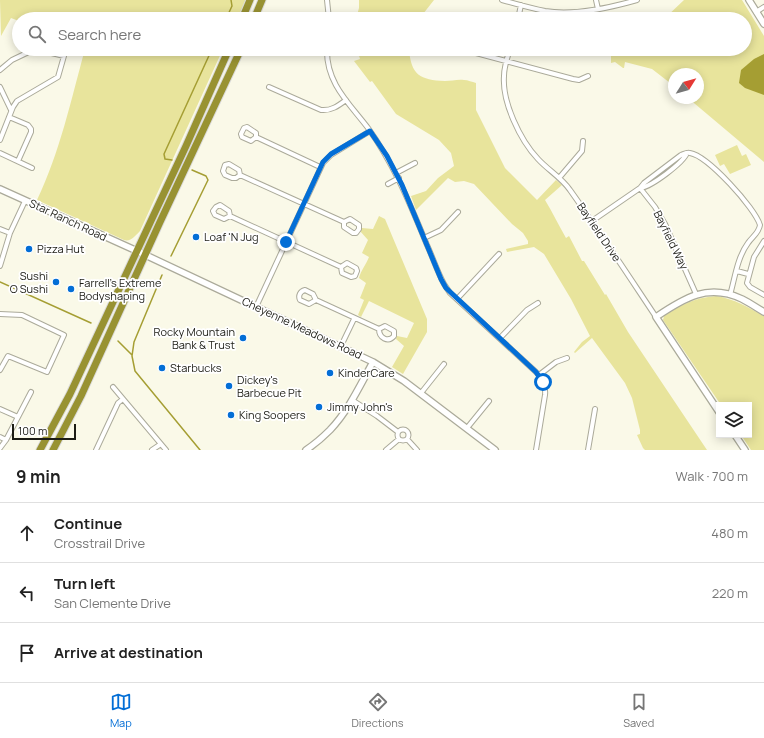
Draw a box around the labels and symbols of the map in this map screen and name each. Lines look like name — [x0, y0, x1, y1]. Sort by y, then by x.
north arrow — [668, 68, 704, 104]
street label: Star Ranch Road — [27, 195, 109, 244]
street label: Bayfield Drive — [574, 199, 625, 265]
street label: Bayfield Way — [651, 208, 692, 272]
place label: Loaf 'N Jug — [204, 229, 259, 244]
marker: Loaf 'N Jug — [191, 232, 201, 242]
route end — [277, 233, 295, 251]
place label: Pizza Hut — [37, 241, 84, 256]
marker: Pizza Hut — [24, 244, 34, 254]
place label: Sushi O Sushi — [10, 268, 48, 296]
place label: Farrell's Extreme Bodyshaping — [79, 275, 162, 303]
marker: Sushi O Sushi — [51, 277, 61, 287]
marker: Farrell's Extreme Bodyshaping — [66, 284, 76, 294]
street label: Cheyenne Meadows Road — [240, 293, 365, 362]
place label: Rocky Mountain Bank & Trust — [154, 324, 235, 352]
marker: Rocky Mountain Bank & Trust — [238, 333, 248, 343]
place label: Starbucks — [170, 360, 222, 375]
marker: Starbucks — [157, 363, 167, 373]
place label: KinderCare — [338, 365, 395, 380]
marker: KinderCare — [325, 368, 335, 378]
place label: Dickey's Barbecue Pit — [237, 372, 302, 400]
route start — [534, 373, 552, 391]
marker: Dickey's Barbecue Pit — [224, 381, 234, 391]
place label: Jimmy John's — [327, 399, 393, 414]
marker: Jimmy John's — [314, 402, 324, 412]
place label: King Soopers — [239, 407, 306, 422]
marker: King Soopers — [226, 410, 236, 420]
scale bar — [12, 422, 76, 441]

